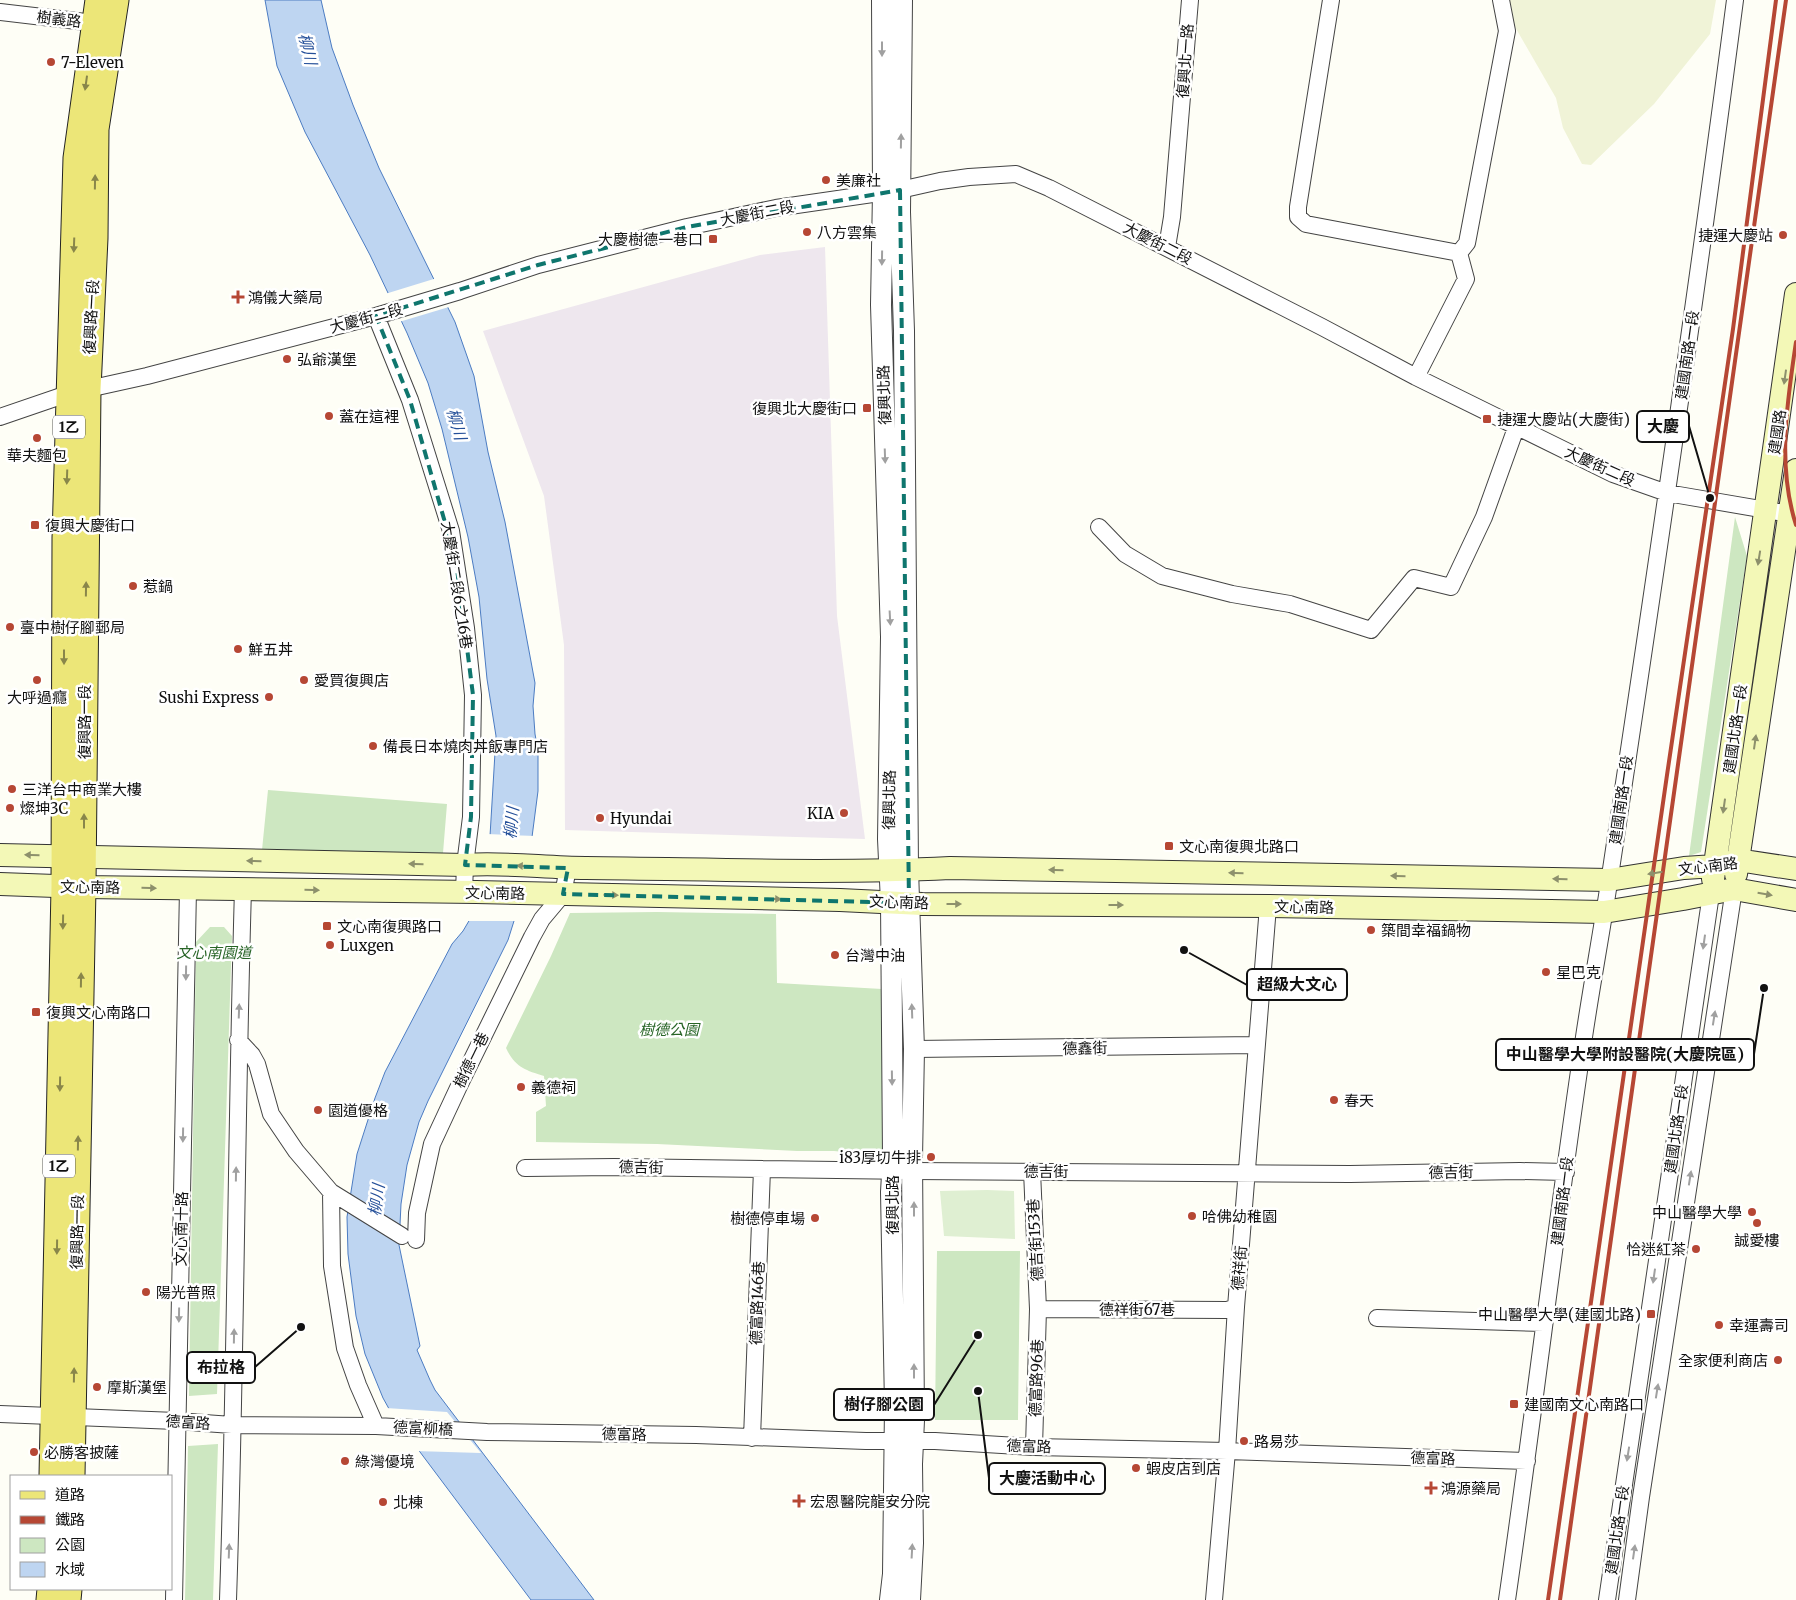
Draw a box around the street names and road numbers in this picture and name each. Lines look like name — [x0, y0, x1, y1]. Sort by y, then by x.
street label: 樹義路 — [36, 7, 82, 31]
street label: 復興北一路 — [1173, 23, 1197, 99]
street label: 大慶街二段 — [718, 197, 796, 229]
street label: 大慶街二段 — [1120, 218, 1196, 268]
street label: 復興路一段 — [80, 279, 102, 355]
street label: 大慶街二段 — [327, 299, 405, 337]
street label: 建國南路一段 — [1671, 309, 1703, 401]
street label: 復興北路 — [873, 365, 895, 425]
street label: 建國路 — [1764, 408, 1790, 456]
road number: 1乙 — [53, 416, 85, 438]
street label: 大慶街二段 — [1562, 442, 1638, 490]
street label: 大慶街二段6之16巷 — [438, 520, 476, 650]
street label: 建國北路一段 — [1719, 683, 1751, 775]
street label: 復興路一段 — [75, 684, 94, 760]
street label: 建國南路一段 — [1605, 754, 1637, 846]
street label: 復興北路 — [879, 770, 899, 830]
street label: 文心南路 — [1677, 853, 1739, 879]
street label: 文心南路 — [60, 877, 120, 897]
street label: 文心南路 — [465, 883, 525, 903]
street label: 文心南路 — [869, 891, 929, 913]
street label: 文心南路 — [1274, 897, 1334, 917]
street label: 樹德一巷 — [449, 1029, 493, 1091]
street label: 德鑫街 — [1062, 1038, 1108, 1058]
street label: 建國北路一段 — [1660, 1083, 1692, 1175]
road number: 1乙 — [43, 1154, 75, 1178]
street label: 建國南路一段 — [1547, 1155, 1577, 1247]
street label: 德吉街 — [618, 1157, 664, 1177]
street label: 德吉街 — [1023, 1162, 1069, 1181]
street label: 德吉街 — [1428, 1162, 1474, 1182]
street label: 復興北路 — [883, 1175, 902, 1235]
street label: 文心南十路 — [171, 1191, 191, 1267]
street label: 復興路一段 — [67, 1194, 87, 1270]
street label: 德吉街153巷 — [1023, 1198, 1047, 1282]
street label: 德祥街 — [1228, 1245, 1250, 1291]
street label: 德富路146巷 — [746, 1261, 768, 1345]
street label: 德祥街67巷 — [1099, 1300, 1175, 1319]
street label: 德富路96巷 — [1025, 1339, 1047, 1417]
street label: 德富路 — [165, 1411, 211, 1433]
street label: 德富柳橋 — [393, 1417, 453, 1439]
street label: 德富路 — [601, 1424, 647, 1444]
street label: 德富路 — [1006, 1436, 1052, 1456]
street label: 德富路 — [1410, 1448, 1456, 1468]
street label: 建國北路一段 — [1601, 1484, 1633, 1576]

